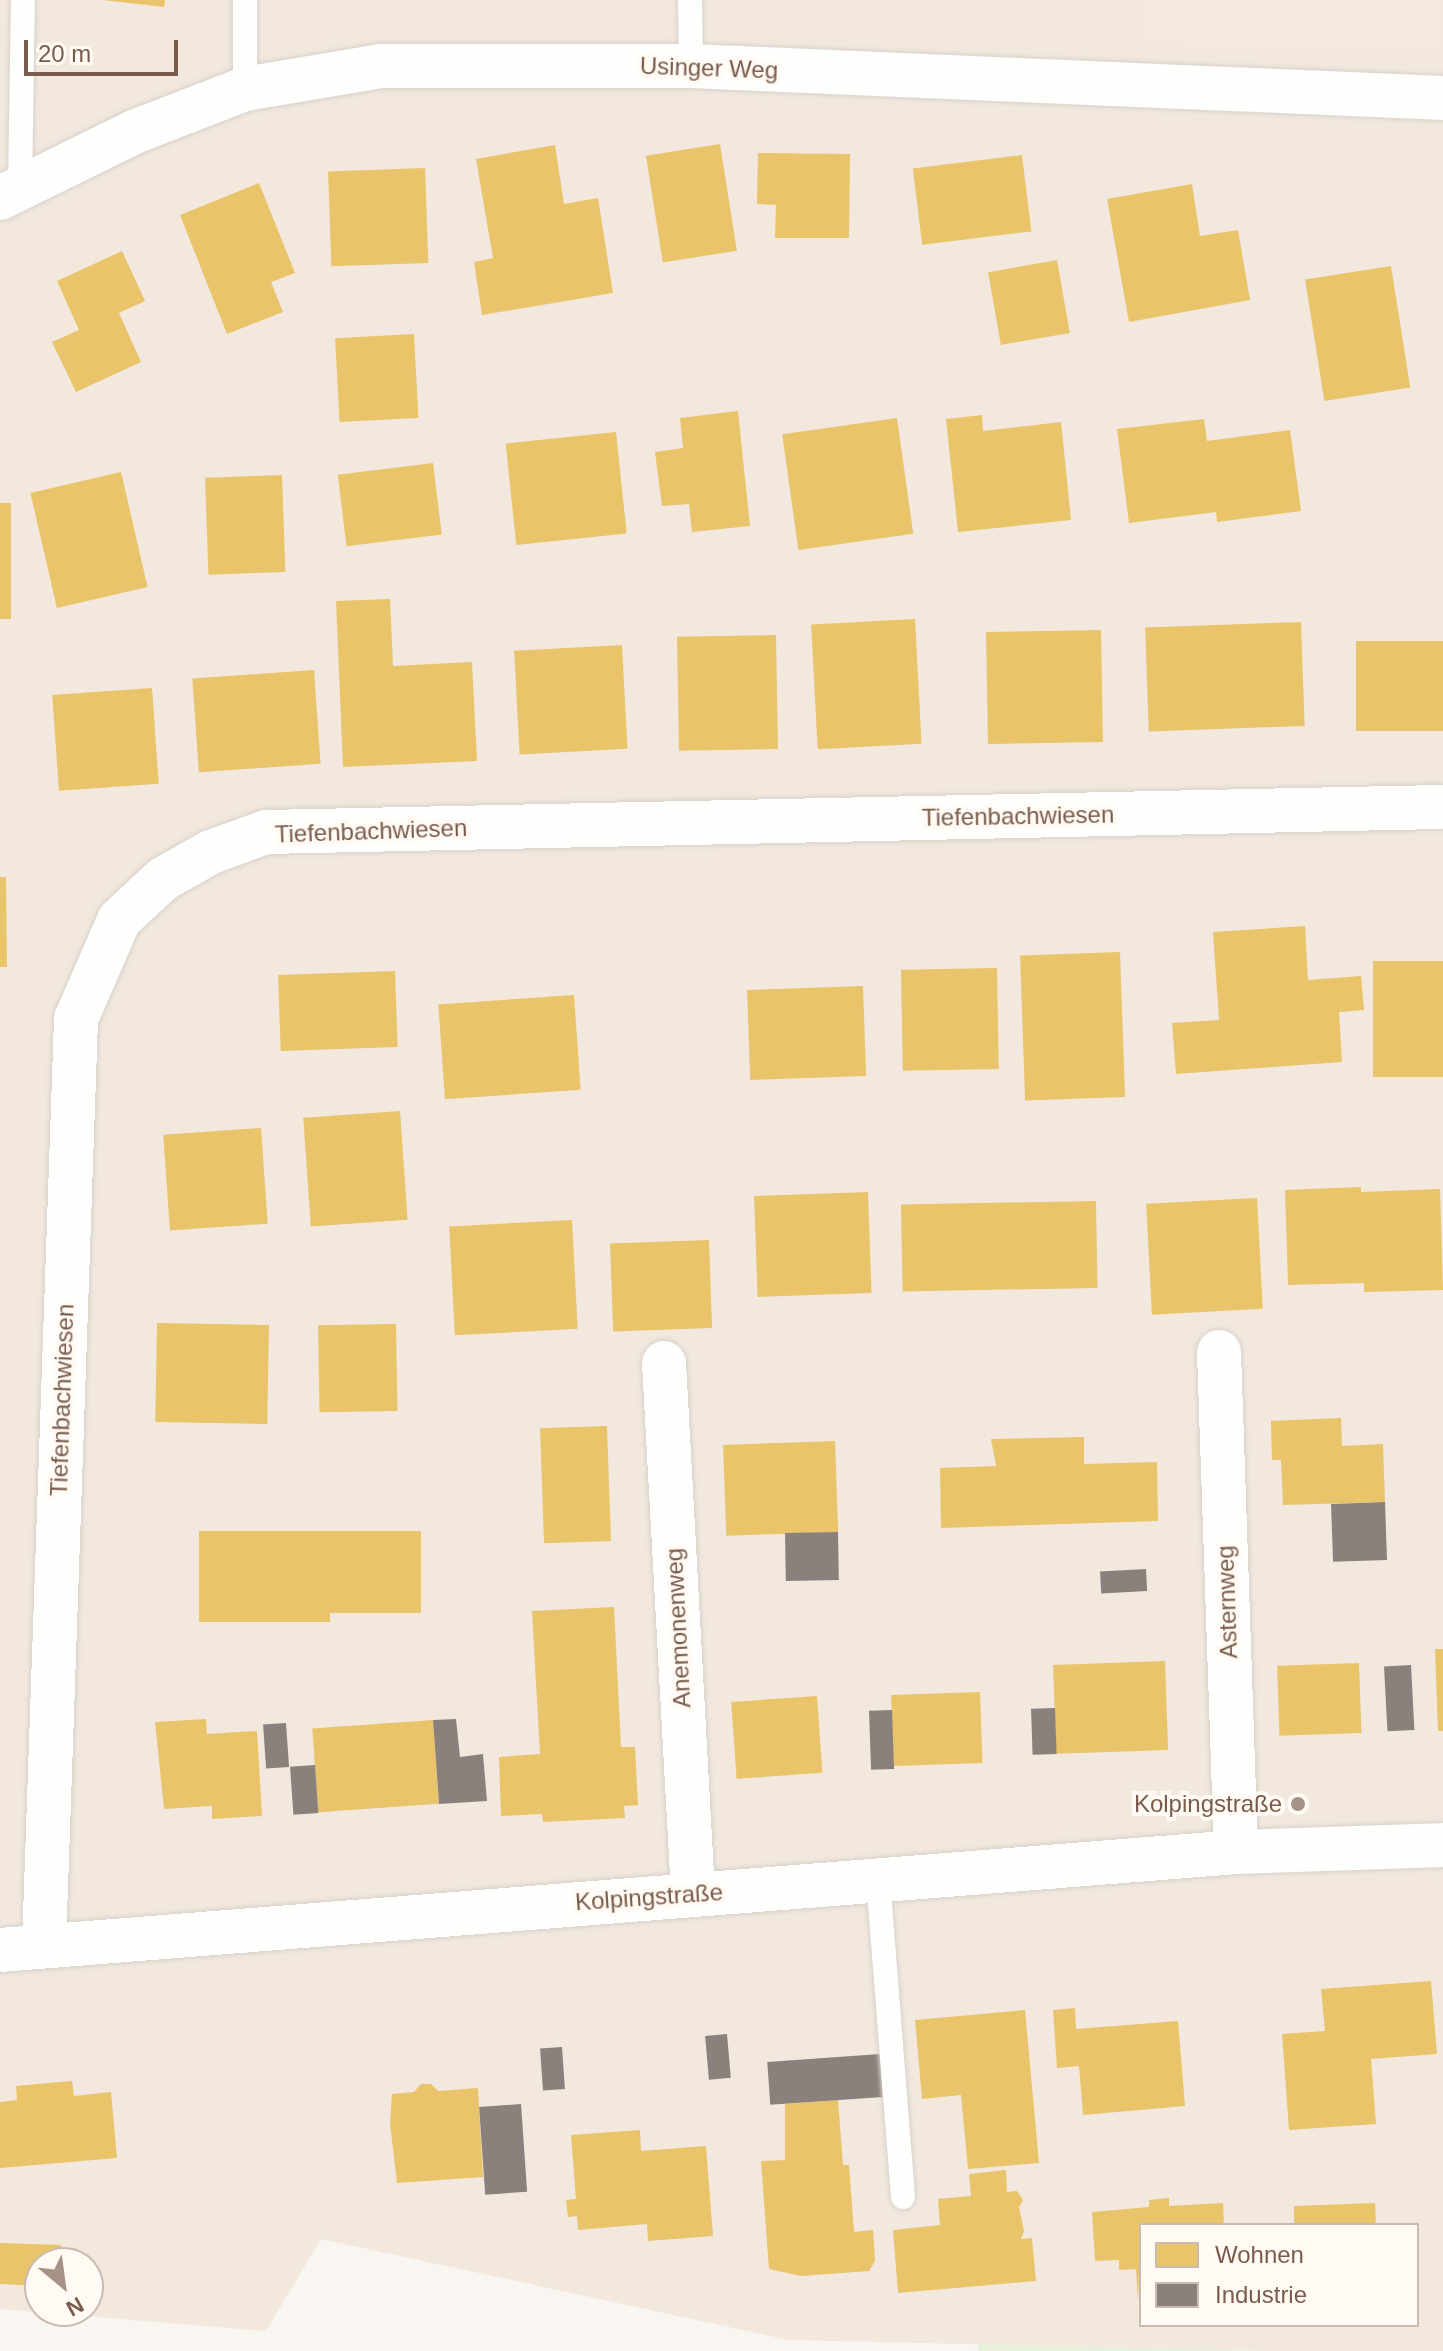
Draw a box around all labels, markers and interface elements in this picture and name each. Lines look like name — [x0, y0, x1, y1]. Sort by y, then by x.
scale bar — [28, 24, 182, 74]
text: 20 m — [38, 40, 91, 67]
street label: Usinger Weg — [639, 51, 779, 85]
street label: Tiefenbachwiesen — [921, 800, 1115, 832]
street label: Tiefenbachwiesen — [274, 813, 468, 849]
street label: Tiefenbachwiesen — [44, 1303, 80, 1497]
street label: Asternweg — [1211, 1545, 1243, 1659]
street label: Anemonenweg — [659, 1547, 697, 1709]
place label: Kolpingstraße — [1134, 1790, 1282, 1818]
marker: Kolpingstraße — [1289, 1795, 1307, 1813]
street label: Kolpingstraße — [574, 1877, 724, 1917]
legend — [1139, 2223, 1419, 2327]
text: Wohnen — [1215, 2241, 1304, 2268]
north arrow — [24, 2247, 104, 2327]
text: Industrie — [1215, 2281, 1307, 2308]
text: N — [62, 2292, 88, 2321]

